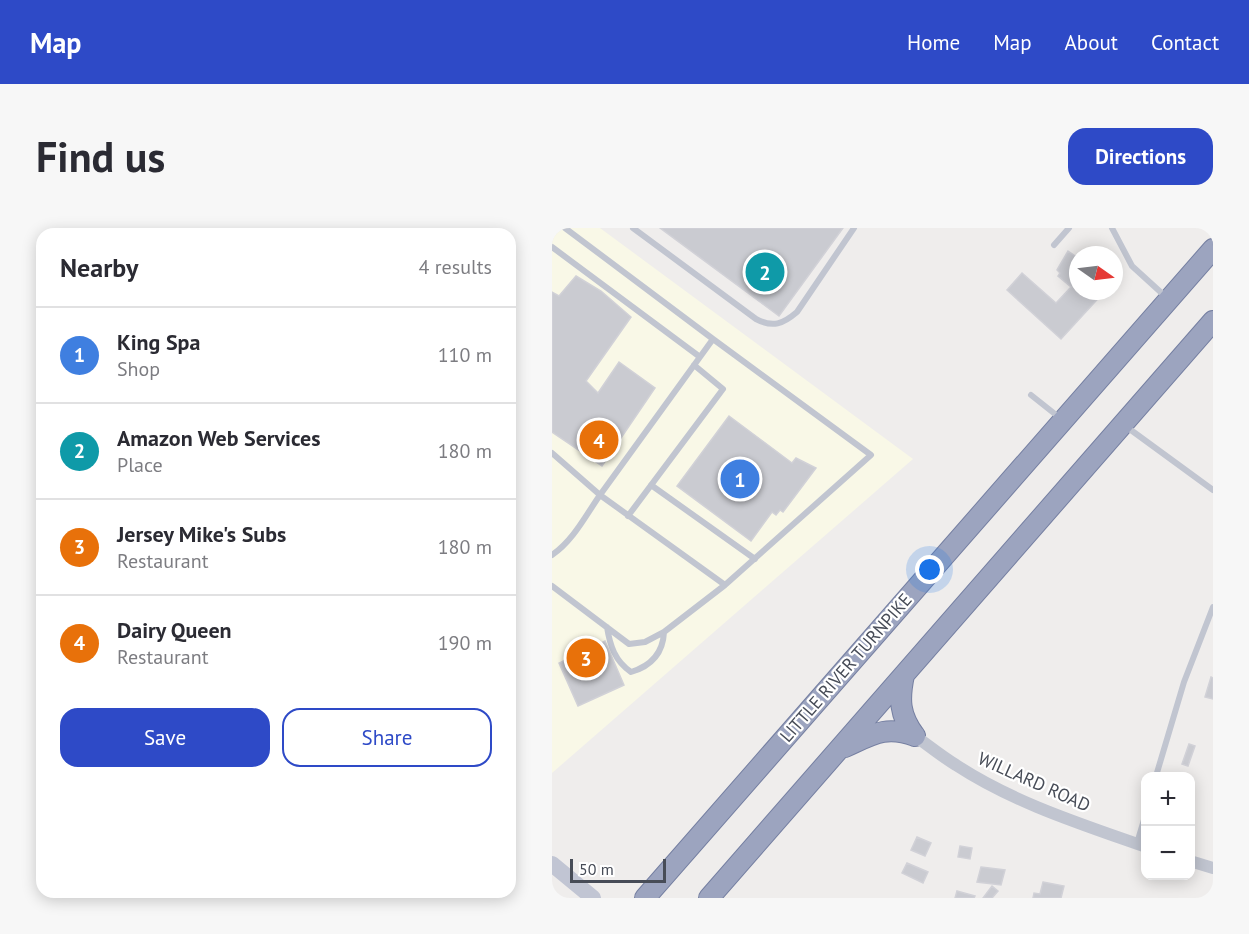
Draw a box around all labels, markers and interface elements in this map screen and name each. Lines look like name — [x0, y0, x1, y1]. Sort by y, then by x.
text: Map — [30, 24, 81, 61]
text: Home — [907, 29, 960, 56]
text: Map — [993, 29, 1032, 56]
text: About — [1065, 29, 1118, 56]
text: Contact — [1151, 29, 1219, 56]
button: Directions — [1068, 128, 1213, 185]
text: Find us — [36, 129, 165, 184]
north arrow — [1069, 246, 1123, 300]
pin: 2 — [746, 250, 784, 294]
text: Nearby — [60, 251, 138, 284]
text: 4 results — [419, 254, 492, 280]
text: King Spa — [117, 328, 200, 356]
text: 1 — [74, 342, 85, 368]
text: 110 m — [438, 342, 492, 368]
text: Shop — [117, 356, 160, 382]
pin: 4 — [580, 418, 618, 462]
text: Amazon Web Services — [117, 424, 321, 452]
text: 2 — [74, 438, 85, 464]
text: 180 m — [438, 438, 492, 464]
text: Place — [117, 452, 163, 478]
pin: 1 — [720, 456, 759, 502]
text: Jersey Mike's Subs — [117, 520, 286, 548]
text: 3 — [74, 534, 85, 560]
text: 180 m — [438, 534, 492, 560]
text: Restaurant — [117, 548, 208, 574]
your location — [915, 555, 944, 584]
street label: LITTLE RIVER TURNPIKE — [775, 588, 917, 747]
text: Dairy Queen — [117, 616, 232, 644]
text: 4 — [74, 630, 85, 656]
text: 190 m — [438, 630, 492, 656]
pin: 3 — [567, 636, 606, 680]
text: Restaurant — [117, 644, 208, 670]
button: Save — [60, 708, 270, 767]
button: Share — [282, 708, 492, 767]
street label: WILLARD ROAD — [974, 746, 1094, 817]
map controls — [1141, 772, 1195, 880]
button: + — [1141, 772, 1195, 826]
button: − — [1141, 826, 1195, 880]
scale bar — [570, 856, 666, 884]
text: 50 m — [579, 859, 614, 879]

